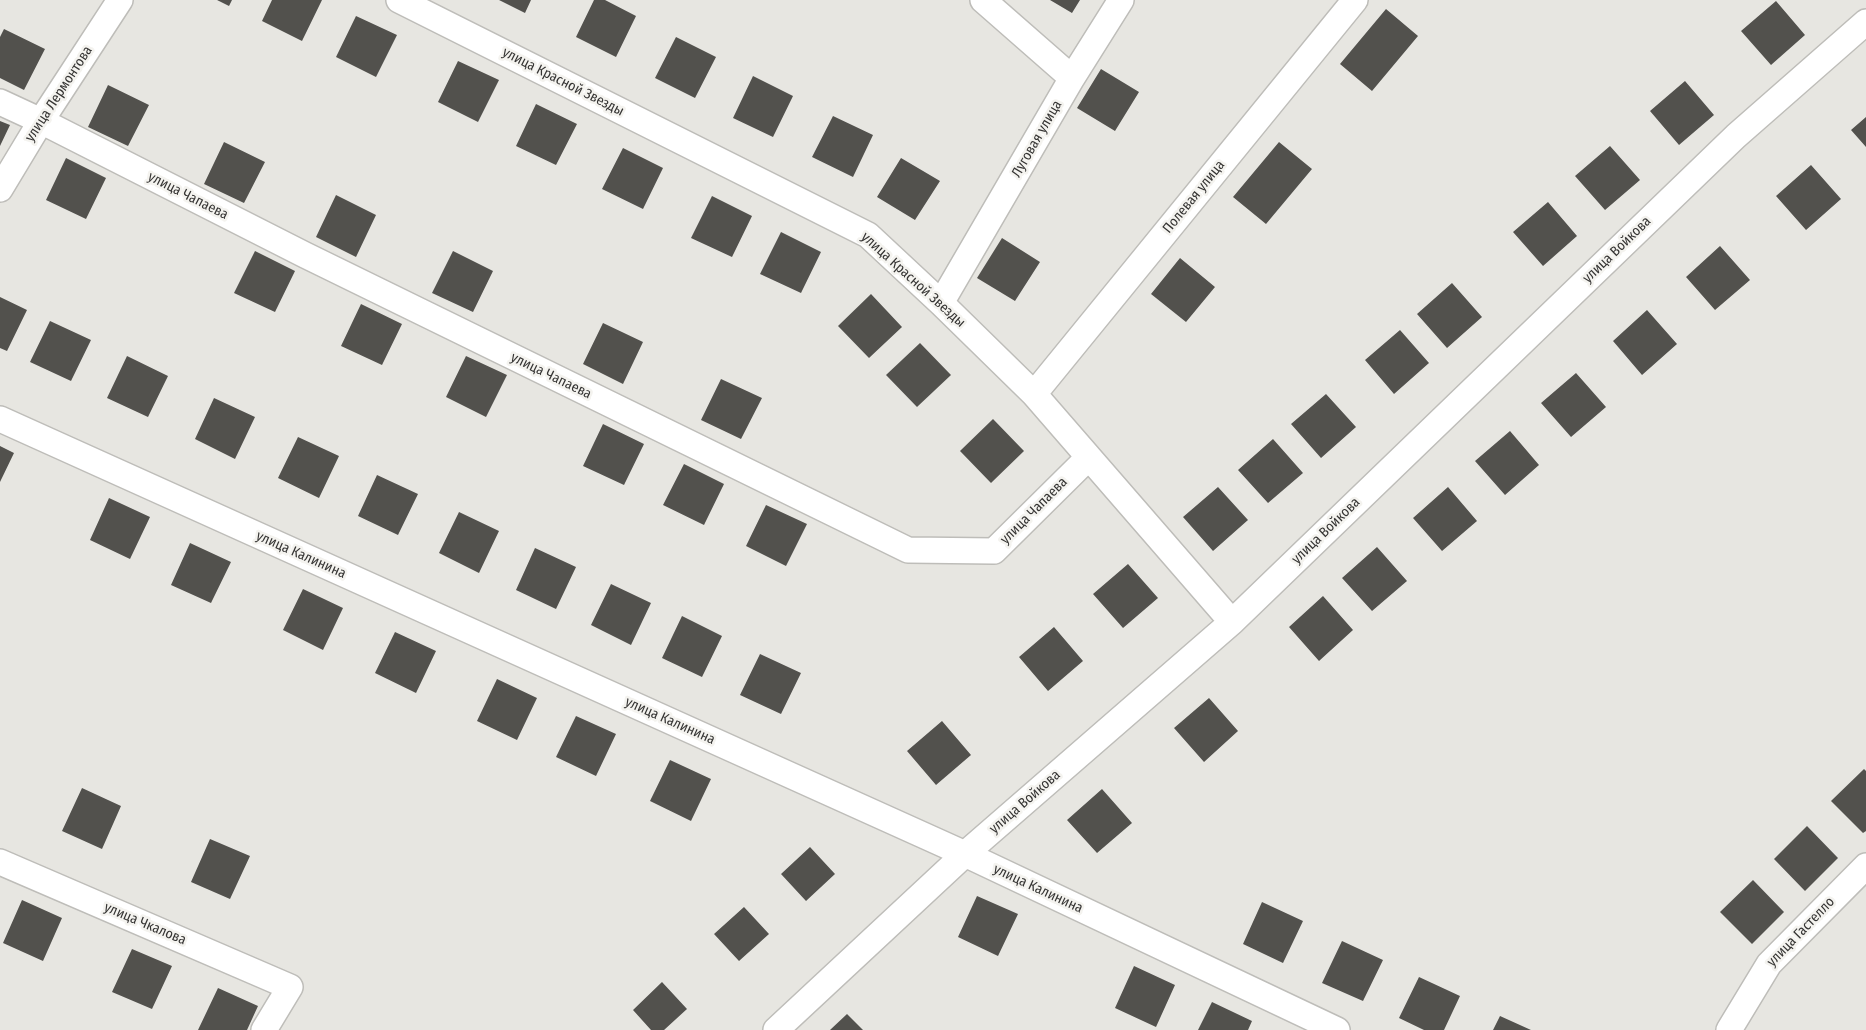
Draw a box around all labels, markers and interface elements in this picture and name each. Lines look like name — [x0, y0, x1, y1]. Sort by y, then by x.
street label: улица Лермонтова — [22, 43, 96, 145]
street label: улица Красной Звезды — [499, 44, 627, 120]
street label: Луговая улица — [1008, 98, 1066, 180]
street label: Полевая улица — [1160, 157, 1228, 237]
street label: улица Чапаева — [145, 169, 231, 223]
street label: улица Войкова — [1579, 213, 1655, 287]
street label: улица Красной Звезды — [857, 229, 969, 331]
street label: улица Чапаева — [508, 349, 594, 403]
street label: улица Чапаева — [997, 474, 1071, 548]
street label: улица Войкова — [1288, 494, 1364, 568]
street label: улица Калинина — [253, 528, 349, 582]
street label: улица Калинина — [622, 694, 718, 748]
street label: улица Войкова — [986, 767, 1064, 837]
street label: улица Калинина — [991, 861, 1085, 917]
street label: улица Гастелло — [1764, 894, 1838, 970]
street label: улица Чкалова — [101, 899, 189, 949]

